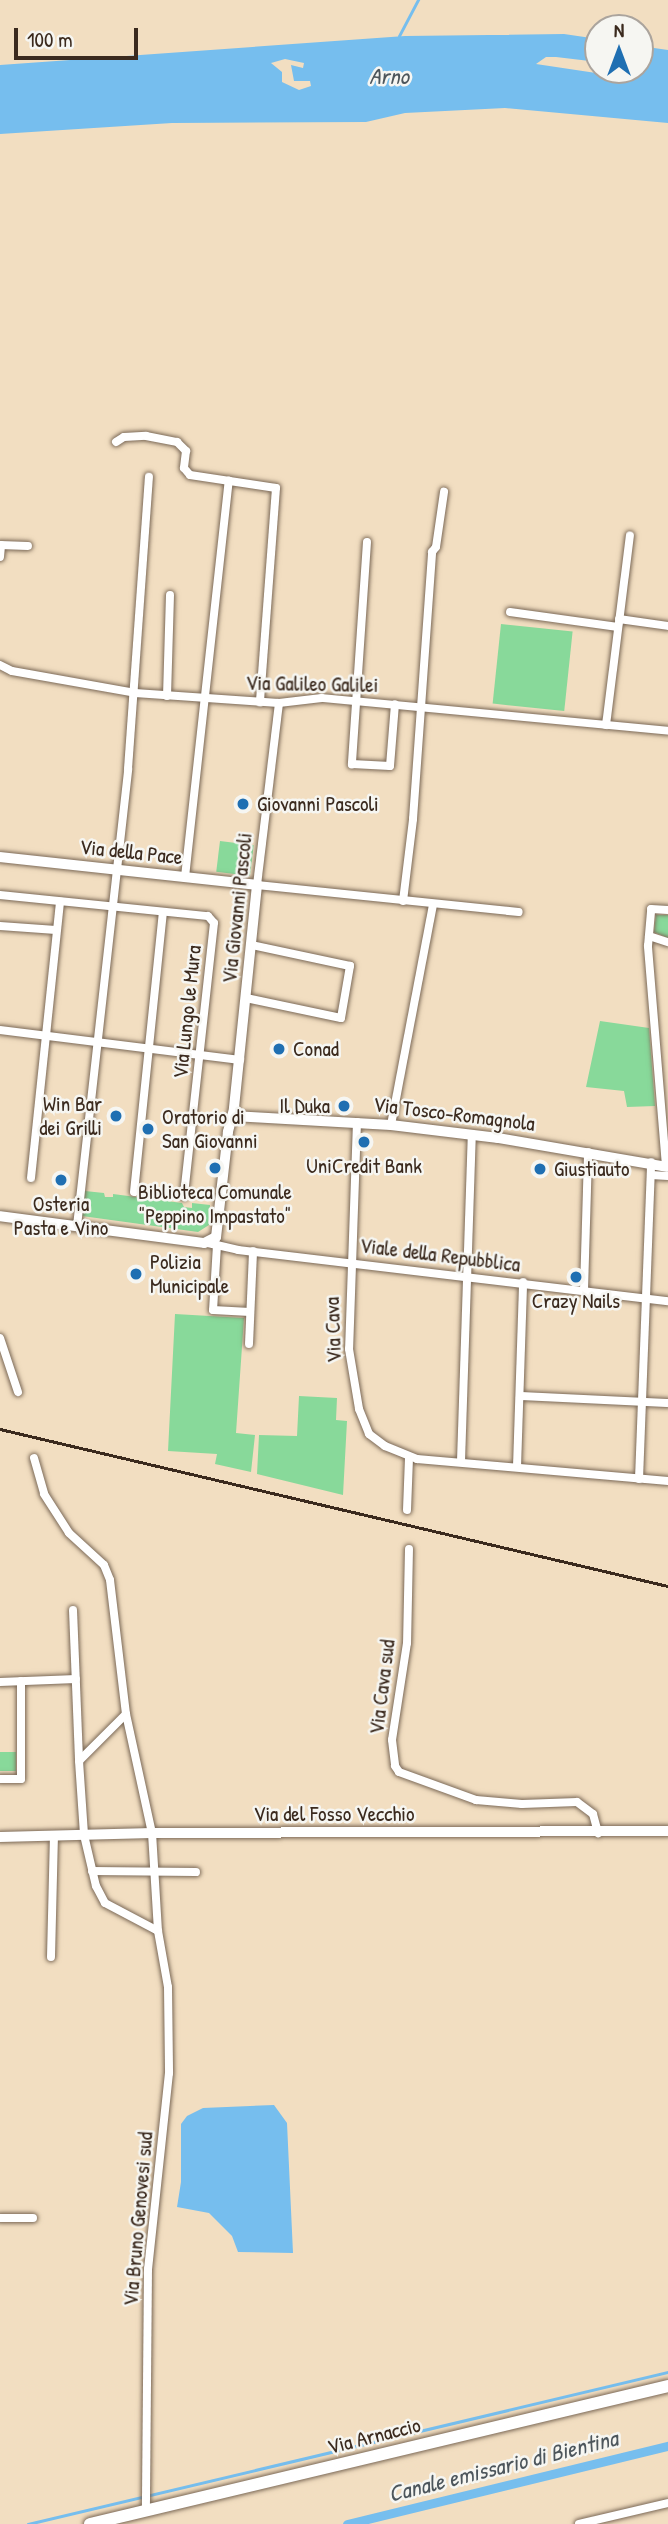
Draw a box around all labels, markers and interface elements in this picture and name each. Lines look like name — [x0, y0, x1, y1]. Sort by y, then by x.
scale bar — [18, 14, 142, 58]
north arrow — [584, 14, 654, 84]
text: N — [614, 17, 624, 43]
text: 100 m — [27, 25, 73, 54]
water label: Arno — [369, 62, 409, 90]
street label: Via Galileo Galilei — [245, 670, 379, 698]
place label: Giovanni Pascoli — [257, 791, 379, 817]
marker: Giovanni Pascoli — [235, 796, 251, 812]
street label: Via Giovanni Pascoli — [217, 831, 257, 985]
street label: Via della Pace — [78, 834, 184, 870]
street label: Via Lungo le Mura — [167, 944, 207, 1080]
place label: Conad — [293, 1036, 339, 1062]
marker: Conad — [271, 1041, 287, 1057]
place label: Win Bar dei Grilli — [39, 1091, 102, 1141]
street label: Via Tosco-Romagnola — [372, 1092, 536, 1136]
place label: Il Duka — [279, 1093, 330, 1119]
marker: Il Duka — [336, 1098, 352, 1114]
place label: Oratorio di San Giovanni — [162, 1104, 258, 1154]
marker: Win Bar dei Grilli — [108, 1108, 124, 1124]
marker: Oratorio di San Giovanni — [140, 1121, 156, 1137]
marker: UniCredit Bank — [356, 1134, 372, 1150]
place label: UniCredit Bank — [306, 1153, 422, 1179]
place label: Giustiauto — [554, 1156, 630, 1182]
marker: Biblioteca Comunale "Peppino Impastato" — [207, 1160, 223, 1176]
marker: Giustiauto — [532, 1161, 548, 1177]
marker: Osteria Pasta e Vino — [53, 1172, 69, 1188]
place label: Biblioteca Comunale "Peppino Impastato" — [138, 1179, 292, 1229]
place label: Osteria Pasta e Vino — [14, 1191, 108, 1241]
street label: Viale della Repubblica — [358, 1233, 522, 1277]
place label: Polizia Municipale — [150, 1249, 229, 1299]
marker: Polizia Municipale — [128, 1266, 144, 1282]
marker: Crazy Nails — [568, 1269, 584, 1285]
place label: Crazy Nails — [532, 1288, 620, 1314]
street label: Via Cava — [319, 1297, 347, 1363]
street label: Via Cava sud — [364, 1638, 400, 1736]
street label: Via del Fosso Vecchio — [254, 1801, 414, 1827]
street label: Via Bruno Genovesi sud — [118, 2131, 158, 2307]
street label: Via Arnaccio — [325, 2412, 423, 2460]
water label: Canale emissario di Bientina — [386, 2424, 620, 2508]

